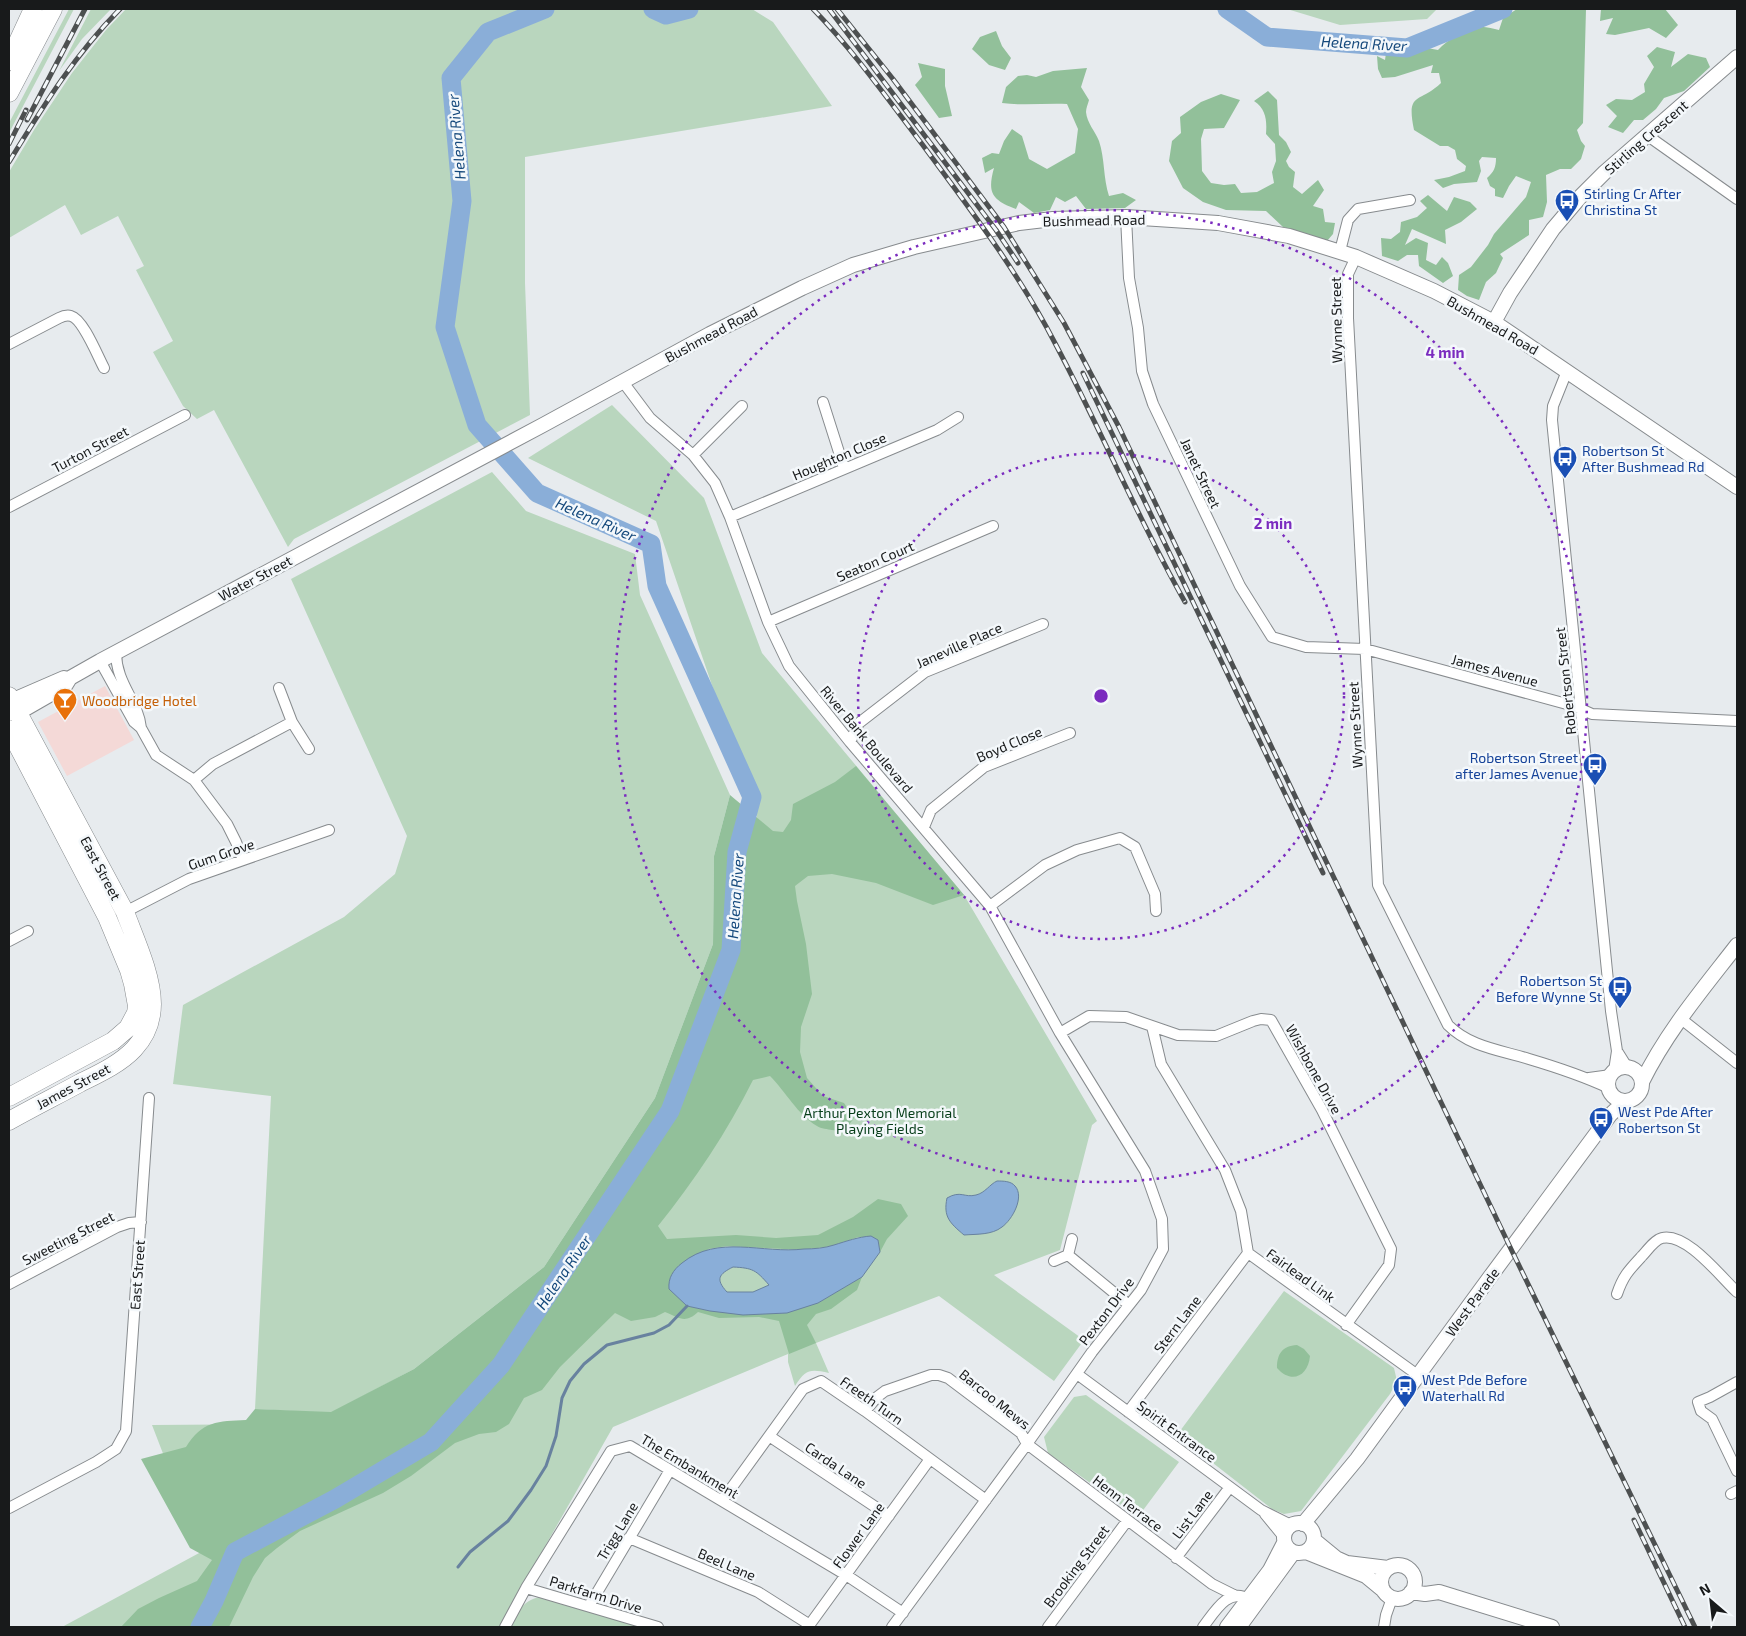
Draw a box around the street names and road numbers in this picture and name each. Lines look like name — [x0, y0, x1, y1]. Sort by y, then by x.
street label: Stirling Crescent — [1601, 96, 1691, 178]
street label: Bushmead Road — [1042, 211, 1146, 229]
street label: Wynne Street — [1327, 277, 1345, 363]
street label: Bushmead Road — [1444, 292, 1542, 358]
street label: Bushmead Road — [662, 302, 760, 366]
street label: Turton Street — [49, 422, 131, 476]
street label: Houghton Close — [789, 429, 889, 483]
street label: Janet Street — [1177, 435, 1225, 511]
street label: Seaton Court — [834, 537, 916, 585]
street label: Water Street — [215, 551, 295, 605]
street label: Janeville Place — [913, 618, 1005, 672]
street label: Robertson Street — [1551, 626, 1579, 736]
street label: James Avenue — [1450, 650, 1540, 690]
street label: Wynne Street — [1344, 681, 1366, 769]
street label: River Bank Boulevard — [817, 682, 917, 796]
street label: Boyd Close — [974, 723, 1044, 765]
street label: East Street — [77, 833, 125, 903]
street label: Gum Grove — [186, 835, 256, 873]
street label: Wishbone Drive — [1282, 1021, 1346, 1117]
street label: James Street — [33, 1059, 113, 1113]
street label: Sweeting Street — [19, 1207, 117, 1269]
street label: East Street — [126, 1239, 148, 1311]
street label: Fairlead Link — [1263, 1244, 1339, 1306]
street label: West Parade — [1441, 1264, 1503, 1340]
street label: Pexton Drive — [1075, 1274, 1137, 1348]
street label: Stern Lane — [1150, 1292, 1204, 1356]
street label: Barcoo Mews — [956, 1365, 1034, 1433]
street label: Freeth Turn — [837, 1372, 907, 1428]
street label: Spirit Entrance — [1134, 1397, 1220, 1465]
street label: The Embankment — [638, 1430, 742, 1502]
street label: Carda Lane — [802, 1438, 870, 1492]
street label: Henn Terrace — [1090, 1471, 1166, 1535]
street label: List Lane — [1168, 1486, 1216, 1542]
street label: Trigg Lane — [593, 1499, 641, 1563]
street label: Flower Lane — [828, 1499, 888, 1571]
street label: Brooking Street — [1040, 1522, 1112, 1610]
street label: Beel Lane — [696, 1544, 758, 1584]
street label: Parkfarm Drive — [548, 1572, 644, 1616]

